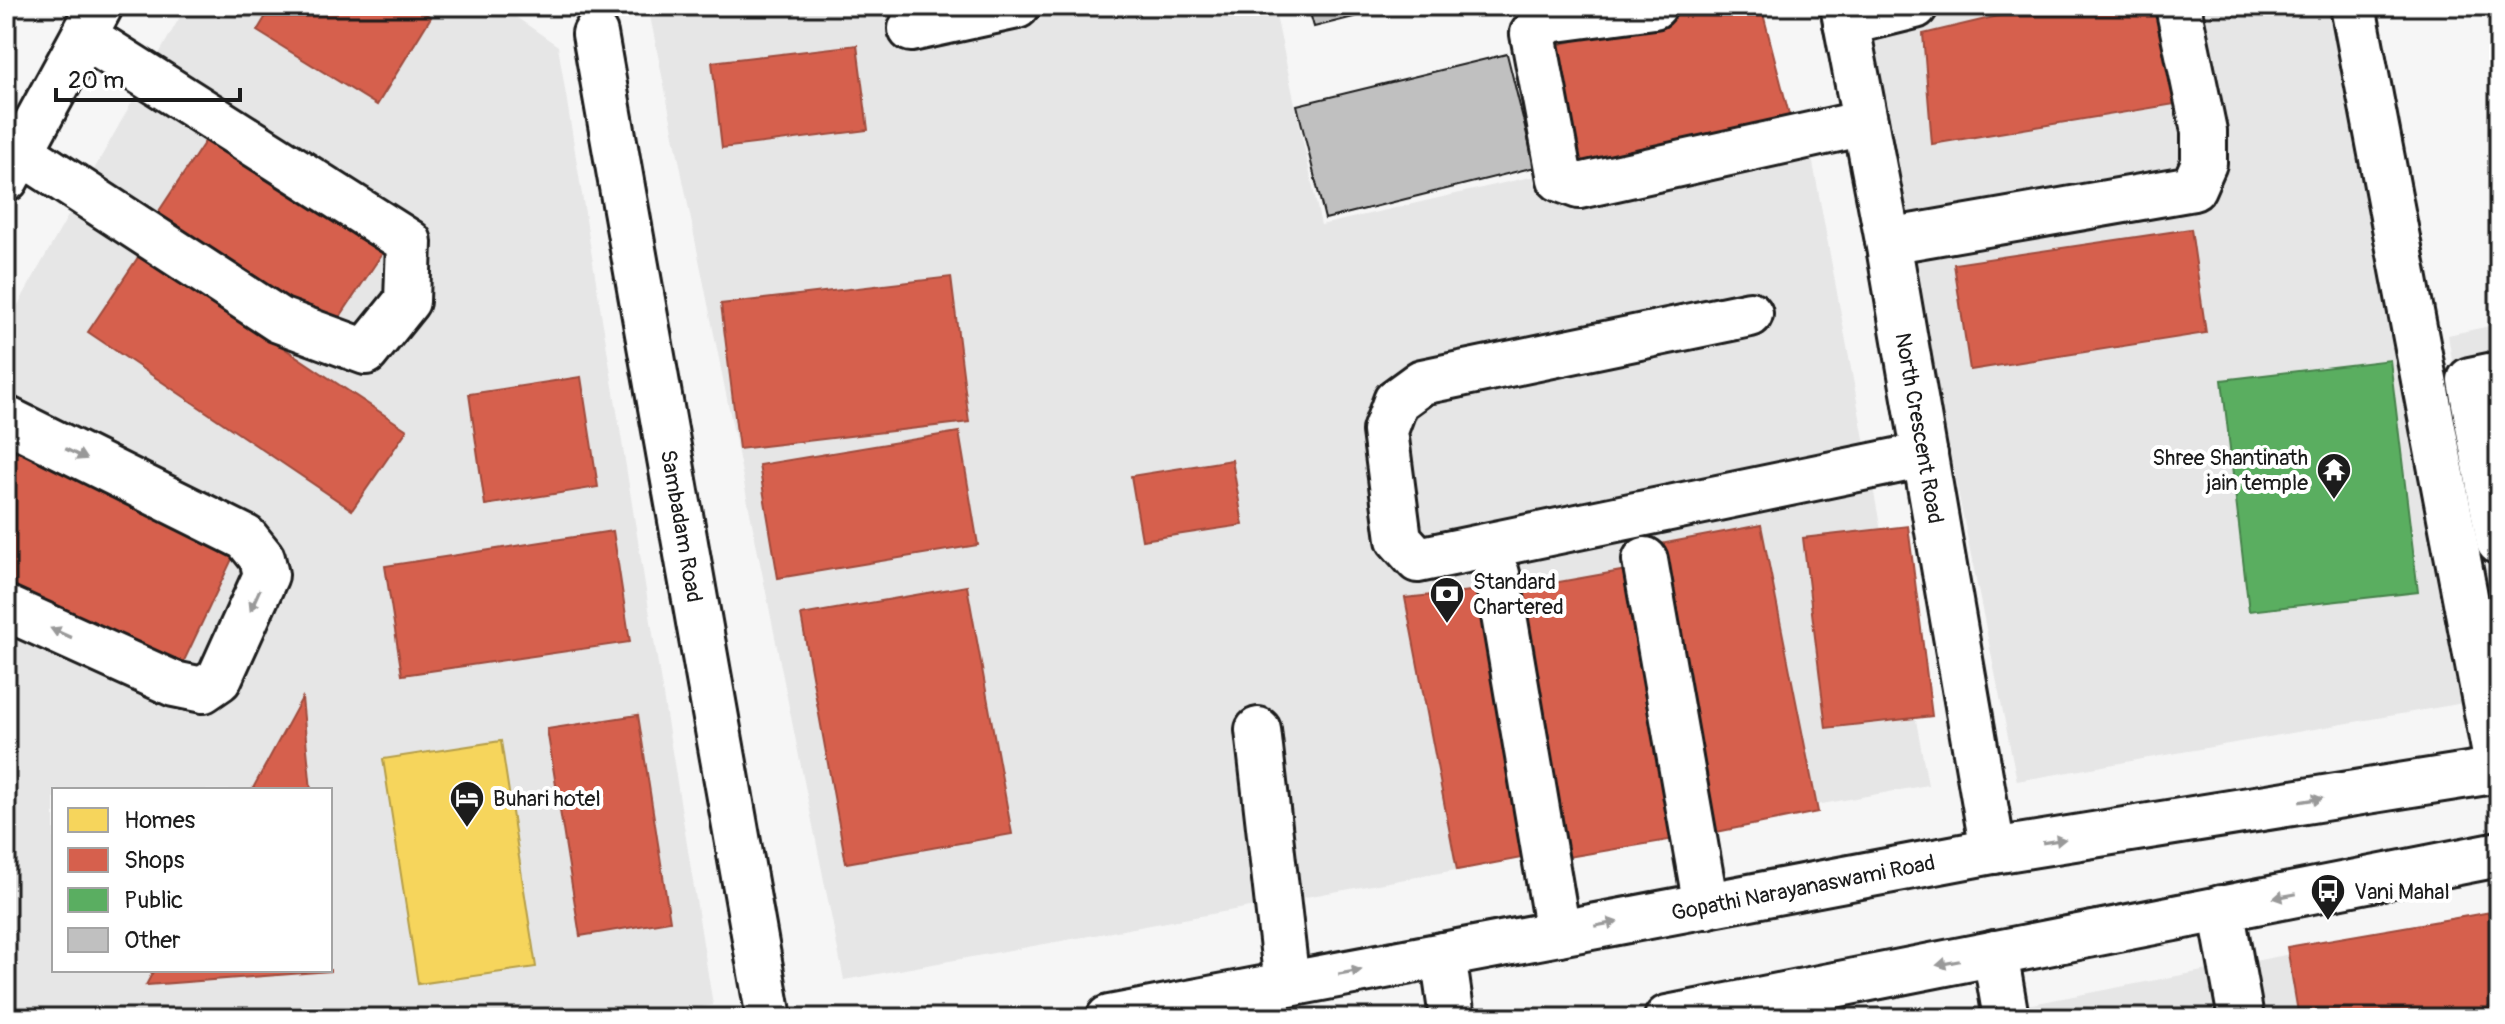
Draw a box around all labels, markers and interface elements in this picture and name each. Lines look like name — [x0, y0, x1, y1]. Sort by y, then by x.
scale bar — [56, 52, 240, 102]
text: 20 m — [68, 66, 124, 95]
street label: North Crescent Road — [1888, 331, 1950, 526]
place label: Shree Shantinath jain temple — [2152, 444, 2308, 497]
one-way arrow — [64, 447, 87, 461]
street label: Sambadam Road — [654, 448, 708, 605]
temple icon: Shree Shantinath jain temple — [2315, 451, 2353, 501]
place label: Standard Chartered — [1473, 568, 1564, 621]
bank icon: Standard Chartered — [1428, 575, 1466, 625]
one-way arrow — [248, 588, 261, 612]
one-way arrow — [49, 626, 73, 640]
hotel icon: Buhari hotel — [448, 779, 486, 829]
place label: Buhari hotel — [493, 785, 601, 813]
legend — [52, 788, 332, 972]
one-way arrow — [2299, 793, 2324, 806]
text: Homes — [124, 806, 196, 835]
one-way arrow — [2042, 835, 2067, 847]
text: Shops — [124, 846, 185, 875]
street label: Gopathi Narayanaswami Road — [1669, 849, 1937, 927]
bus stop icon: Vani Mahal — [2309, 872, 2347, 922]
place label: Vani Mahal — [2354, 878, 2450, 906]
text: Public — [124, 886, 183, 915]
one-way arrow — [2272, 890, 2297, 902]
one-way arrow — [1594, 918, 1619, 930]
text: Other — [124, 926, 181, 955]
one-way arrow — [1935, 957, 1960, 969]
one-way arrow — [1338, 966, 1363, 978]

